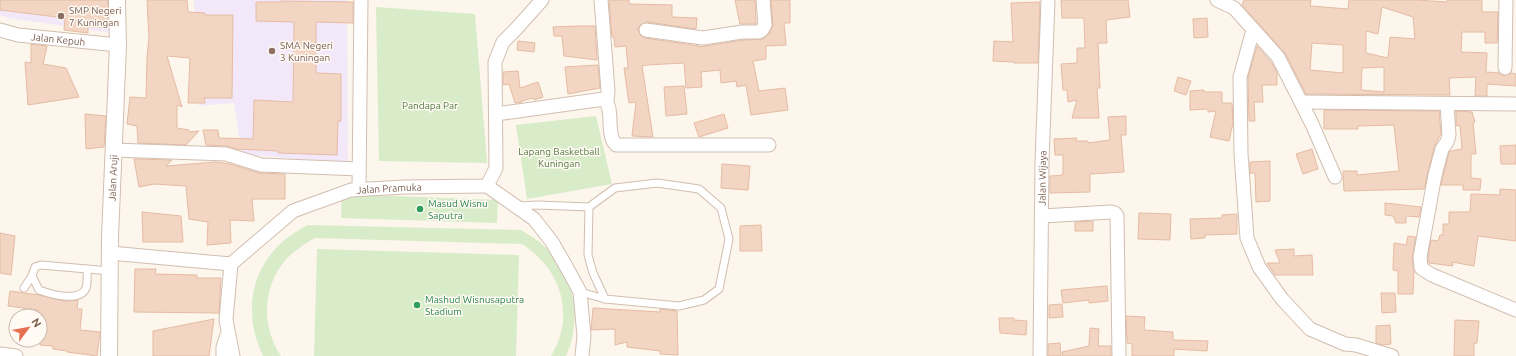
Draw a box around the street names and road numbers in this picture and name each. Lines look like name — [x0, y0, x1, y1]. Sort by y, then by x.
street label: Jalan Kepuh — [30, 31, 86, 48]
street label: Jalan Wijaya — [1037, 150, 1048, 206]
street label: Jalan Aruji — [106, 154, 119, 202]
street label: Jalan Pramuka — [356, 182, 422, 196]

